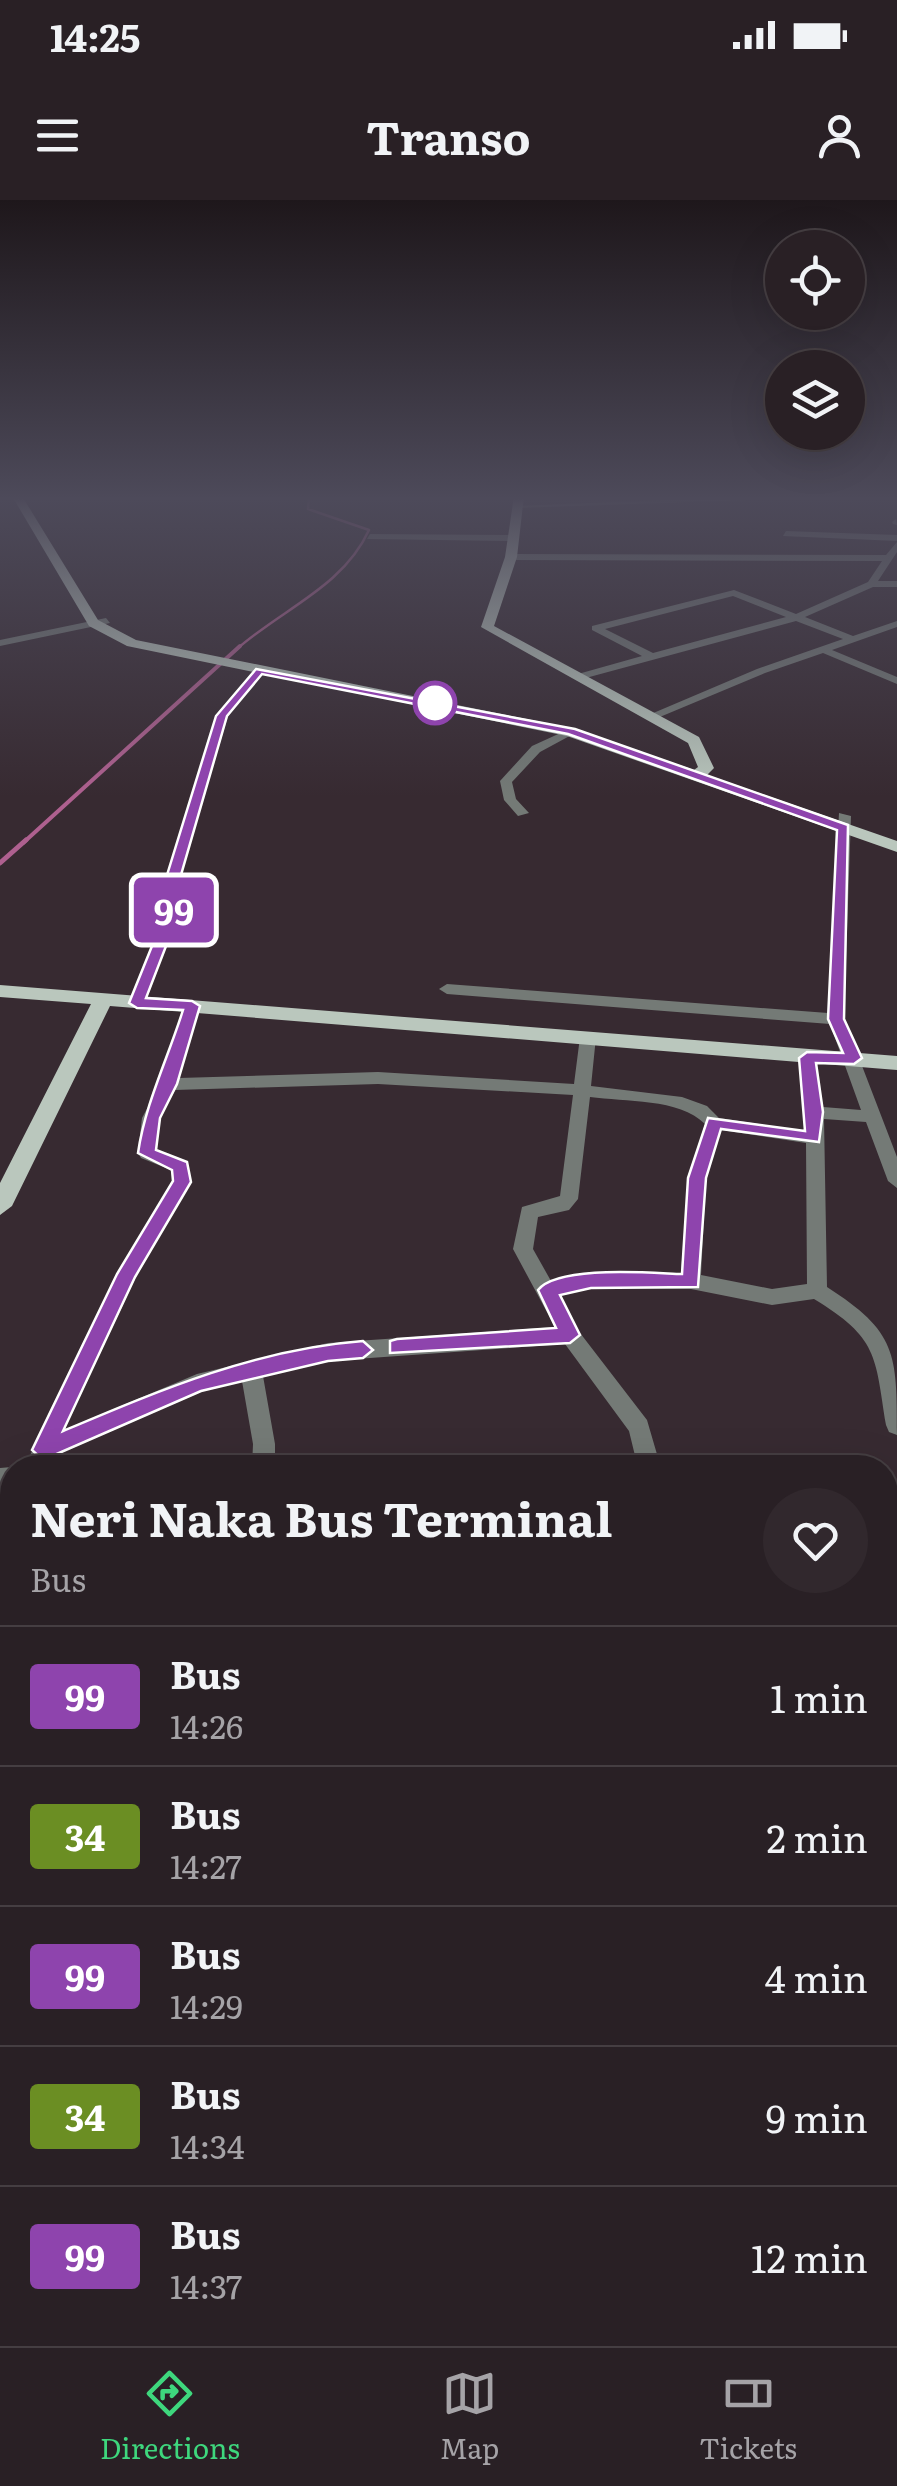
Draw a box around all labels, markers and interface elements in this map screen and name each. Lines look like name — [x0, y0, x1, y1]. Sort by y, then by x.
text: 14:25 — [50, 7, 140, 64]
text: Transo — [366, 102, 531, 169]
icon: menu — [30, 108, 85, 163]
icon: person — [812, 108, 867, 163]
map controls — [765, 230, 865, 450]
button: locate — [765, 230, 865, 330]
button: layers — [765, 350, 865, 450]
unlabelled marker — [414, 682, 456, 724]
line badge: 99 — [129, 878, 219, 942]
text: 99 — [154, 884, 194, 936]
text: Neri Naka Bus Terminal — [30, 1481, 613, 1552]
button: heart — [763, 1488, 868, 1593]
text: Bus — [30, 1554, 86, 1602]
text: Bus — [170, 1644, 241, 1701]
text: 1 min — [770, 1668, 868, 1725]
text: 99 — [65, 1670, 105, 1722]
text: 14:26 — [170, 1701, 243, 1749]
text: Bus — [170, 1784, 241, 1841]
text: 2 min — [766, 1808, 868, 1865]
text: 34 — [65, 1810, 105, 1862]
text: 14:27 — [170, 1841, 242, 1889]
text: Bus — [170, 1924, 241, 1981]
text: 4 min — [765, 1948, 868, 2005]
text: 99 — [65, 1950, 105, 2002]
text: 14:29 — [170, 1981, 243, 2029]
text: Bus — [170, 2064, 241, 2121]
text: 9 min — [766, 2088, 868, 2145]
text: 34 — [65, 2090, 105, 2142]
text: 14:34 — [170, 2121, 245, 2169]
text: Bus — [170, 2204, 241, 2261]
text: 12 min — [751, 2228, 868, 2285]
text: 99 — [65, 2230, 105, 2282]
text: 14:37 — [170, 2261, 242, 2309]
tab: Directions — [100, 2366, 240, 2468]
tab: Map — [440, 2366, 499, 2468]
tab: Tickets — [699, 2366, 797, 2468]

